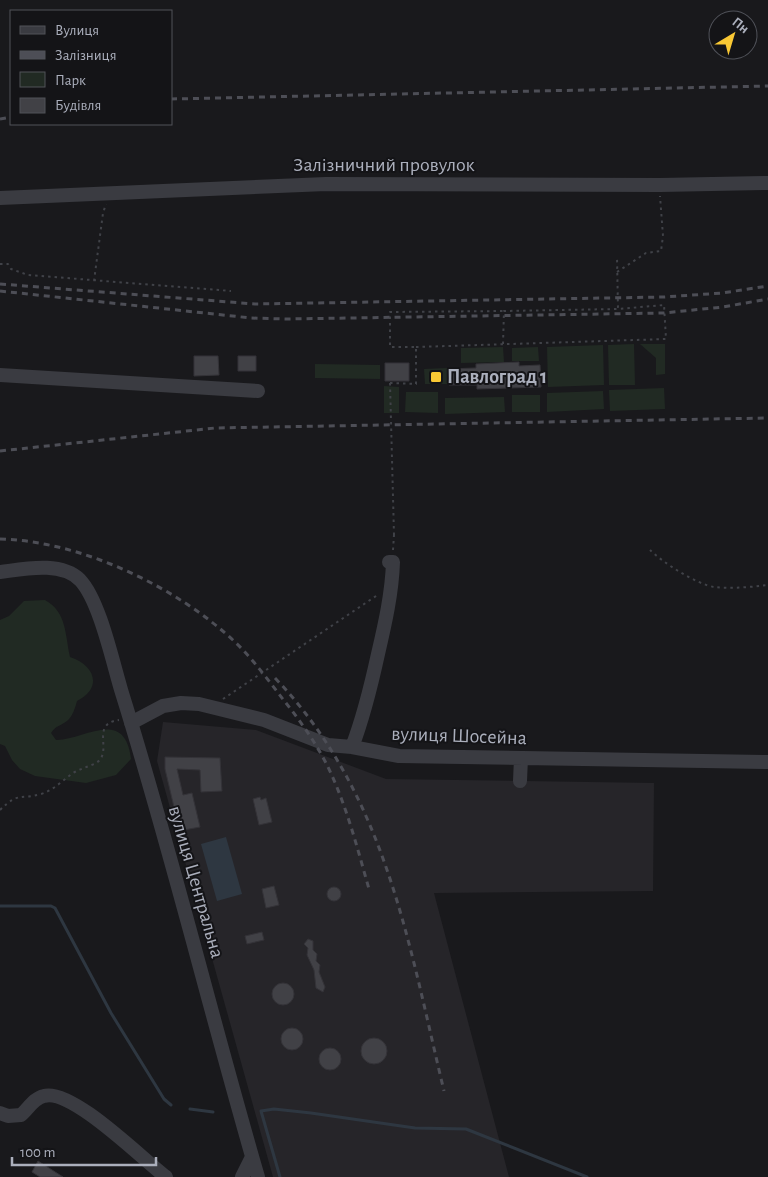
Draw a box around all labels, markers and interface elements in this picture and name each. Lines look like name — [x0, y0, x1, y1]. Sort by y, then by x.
legend — [10, 10, 172, 125]
north arrow — [708, 10, 758, 60]
text: Пн — [729, 15, 751, 36]
text: Вулиця — [55, 23, 99, 38]
text: Залізниця — [55, 48, 116, 63]
text: Парк — [55, 73, 86, 88]
text: Будівля — [55, 98, 101, 113]
street label: Залізничний провулок — [293, 155, 475, 175]
place label: Павлоград 1 — [447, 367, 547, 387]
marker: Павлоград 1 — [429, 370, 443, 384]
street label: вулиця Шосейна — [391, 724, 527, 748]
street label: вулиця Центральна — [165, 804, 227, 960]
scale bar — [12, 1134, 156, 1166]
text: 100 m — [20, 1145, 55, 1160]

